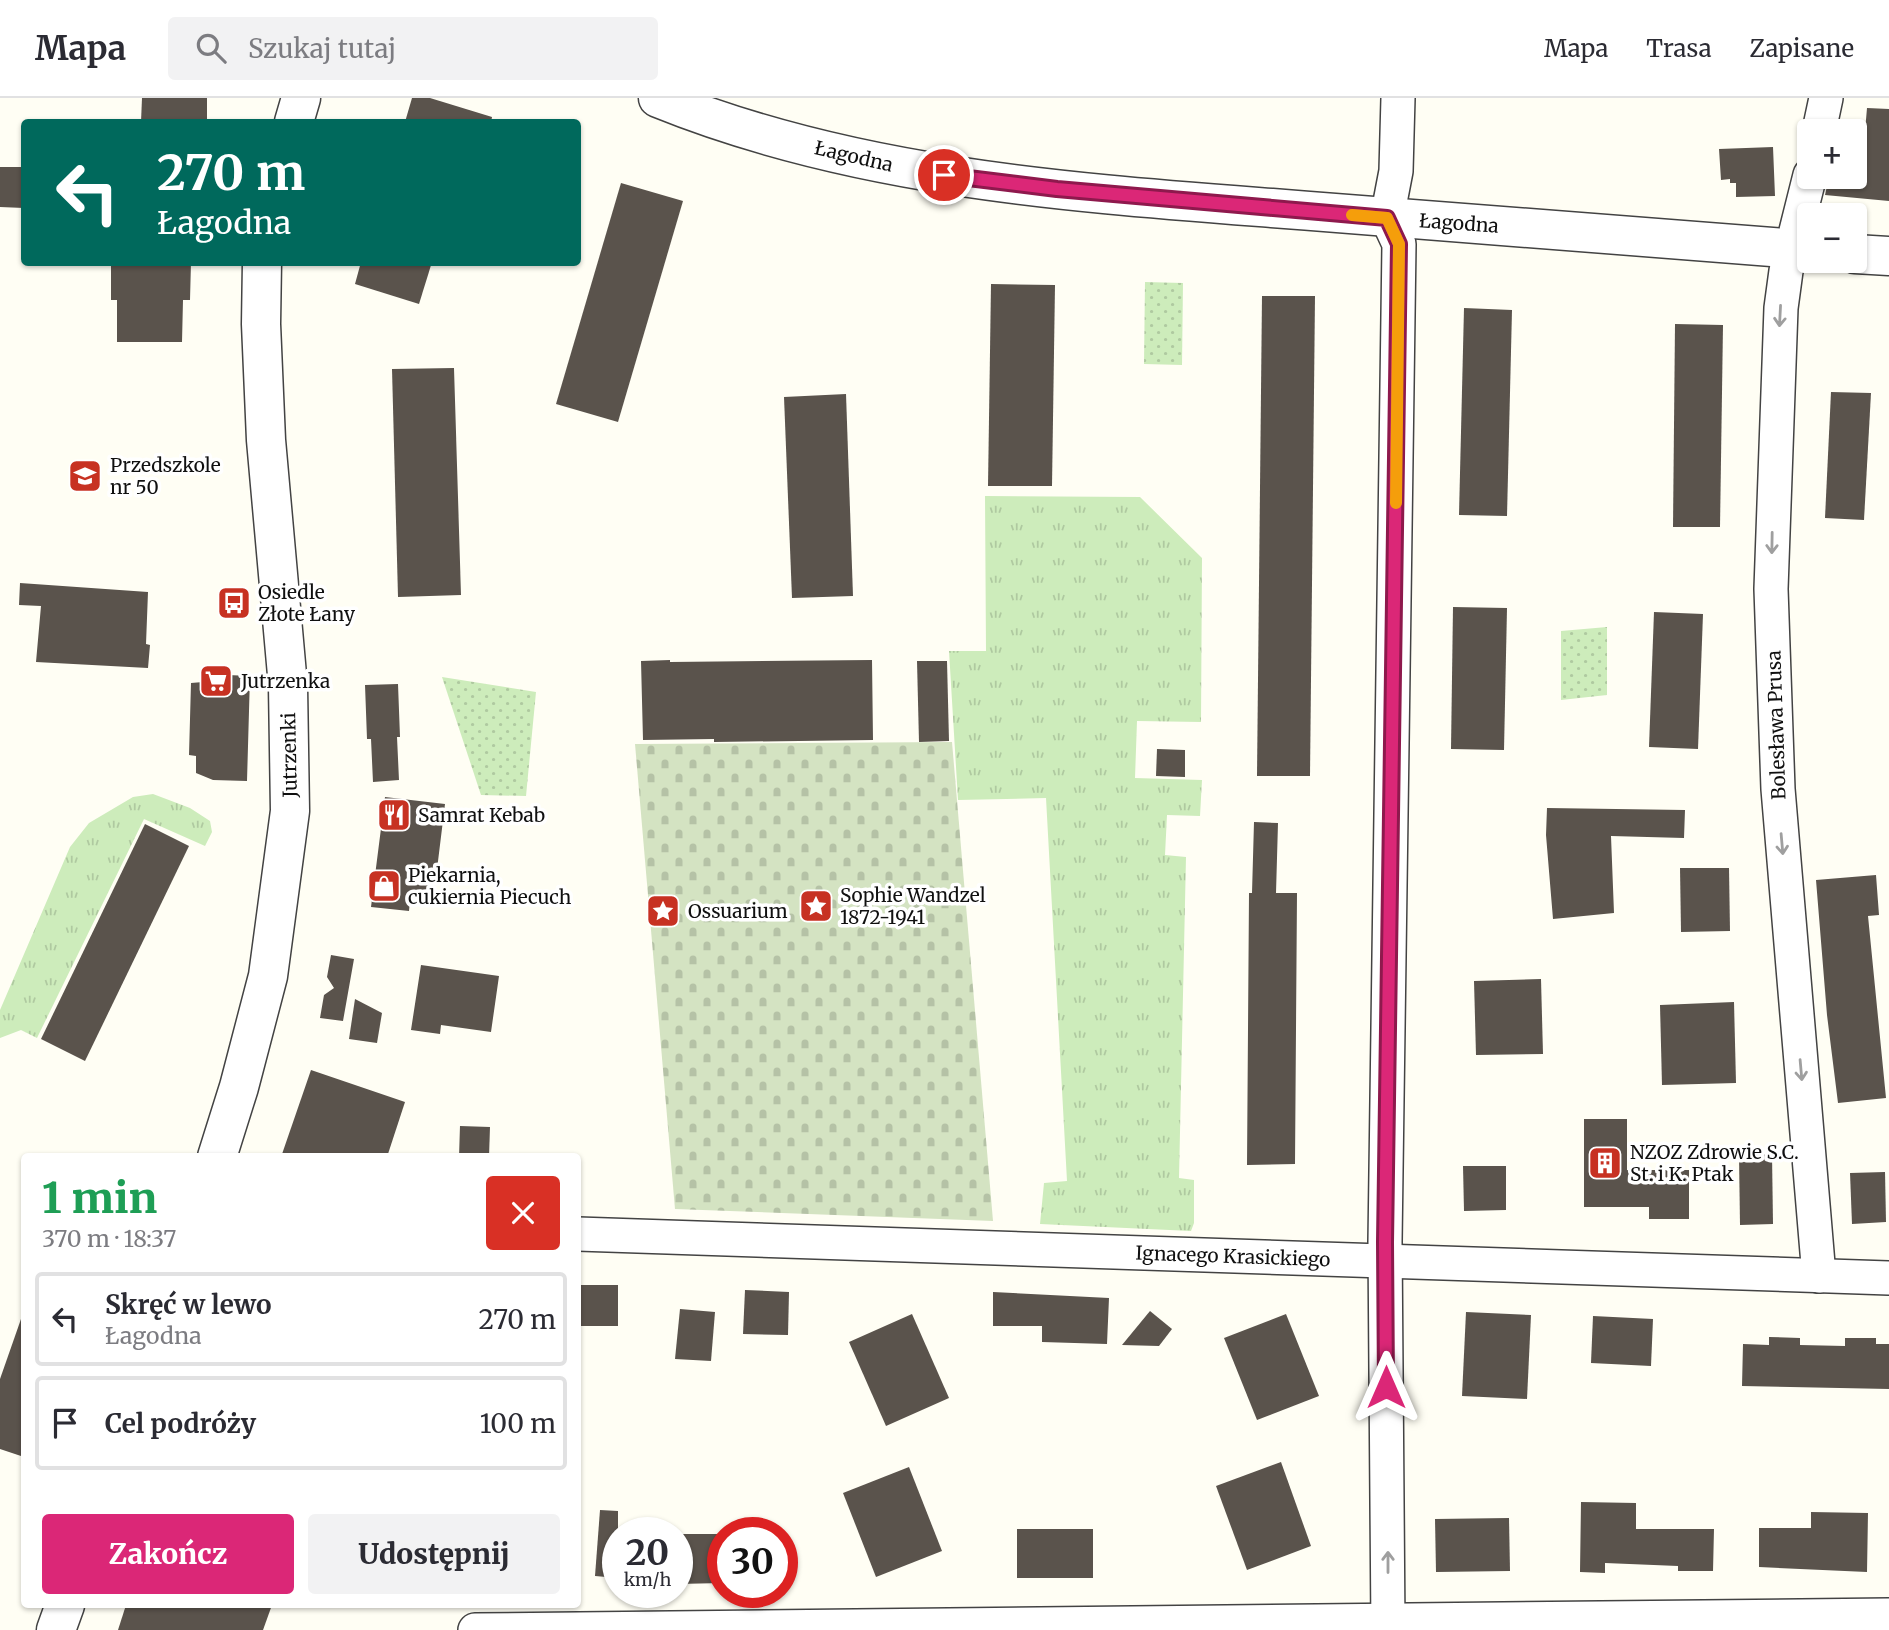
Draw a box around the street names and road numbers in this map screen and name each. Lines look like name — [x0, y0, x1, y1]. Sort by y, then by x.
street label: Łagodna — [812, 135, 896, 177]
street label: Łagodna — [1418, 208, 1500, 238]
street label: Bolesława Prusa — [1761, 650, 1791, 800]
street label: Jutrzenki — [276, 712, 302, 799]
street label: Ignacego Krasickiego — [1135, 1241, 1331, 1271]

